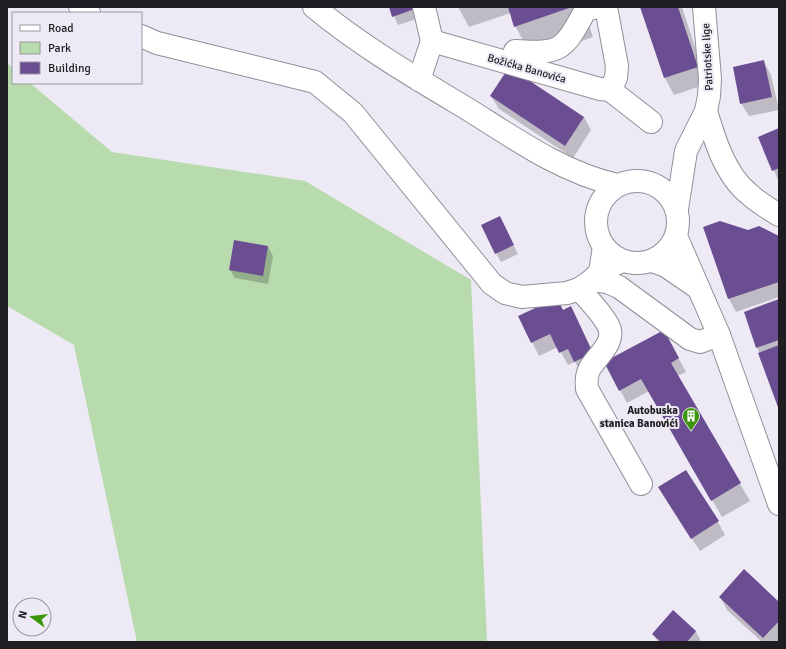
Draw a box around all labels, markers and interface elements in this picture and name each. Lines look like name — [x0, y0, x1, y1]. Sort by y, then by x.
legend — [12, 12, 142, 84]
text: Road — [48, 21, 74, 36]
street label: Patriotske lige — [699, 23, 716, 91]
text: Park — [48, 41, 71, 56]
street label: Božićka Banovića — [486, 51, 568, 86]
text: Building — [48, 61, 91, 76]
place label: Autobuska stanica Banovići — [600, 404, 678, 430]
building icon: Autobuska stanica Banovići — [681, 406, 701, 431]
north arrow — [12, 597, 52, 637]
text: N — [16, 609, 30, 620]

